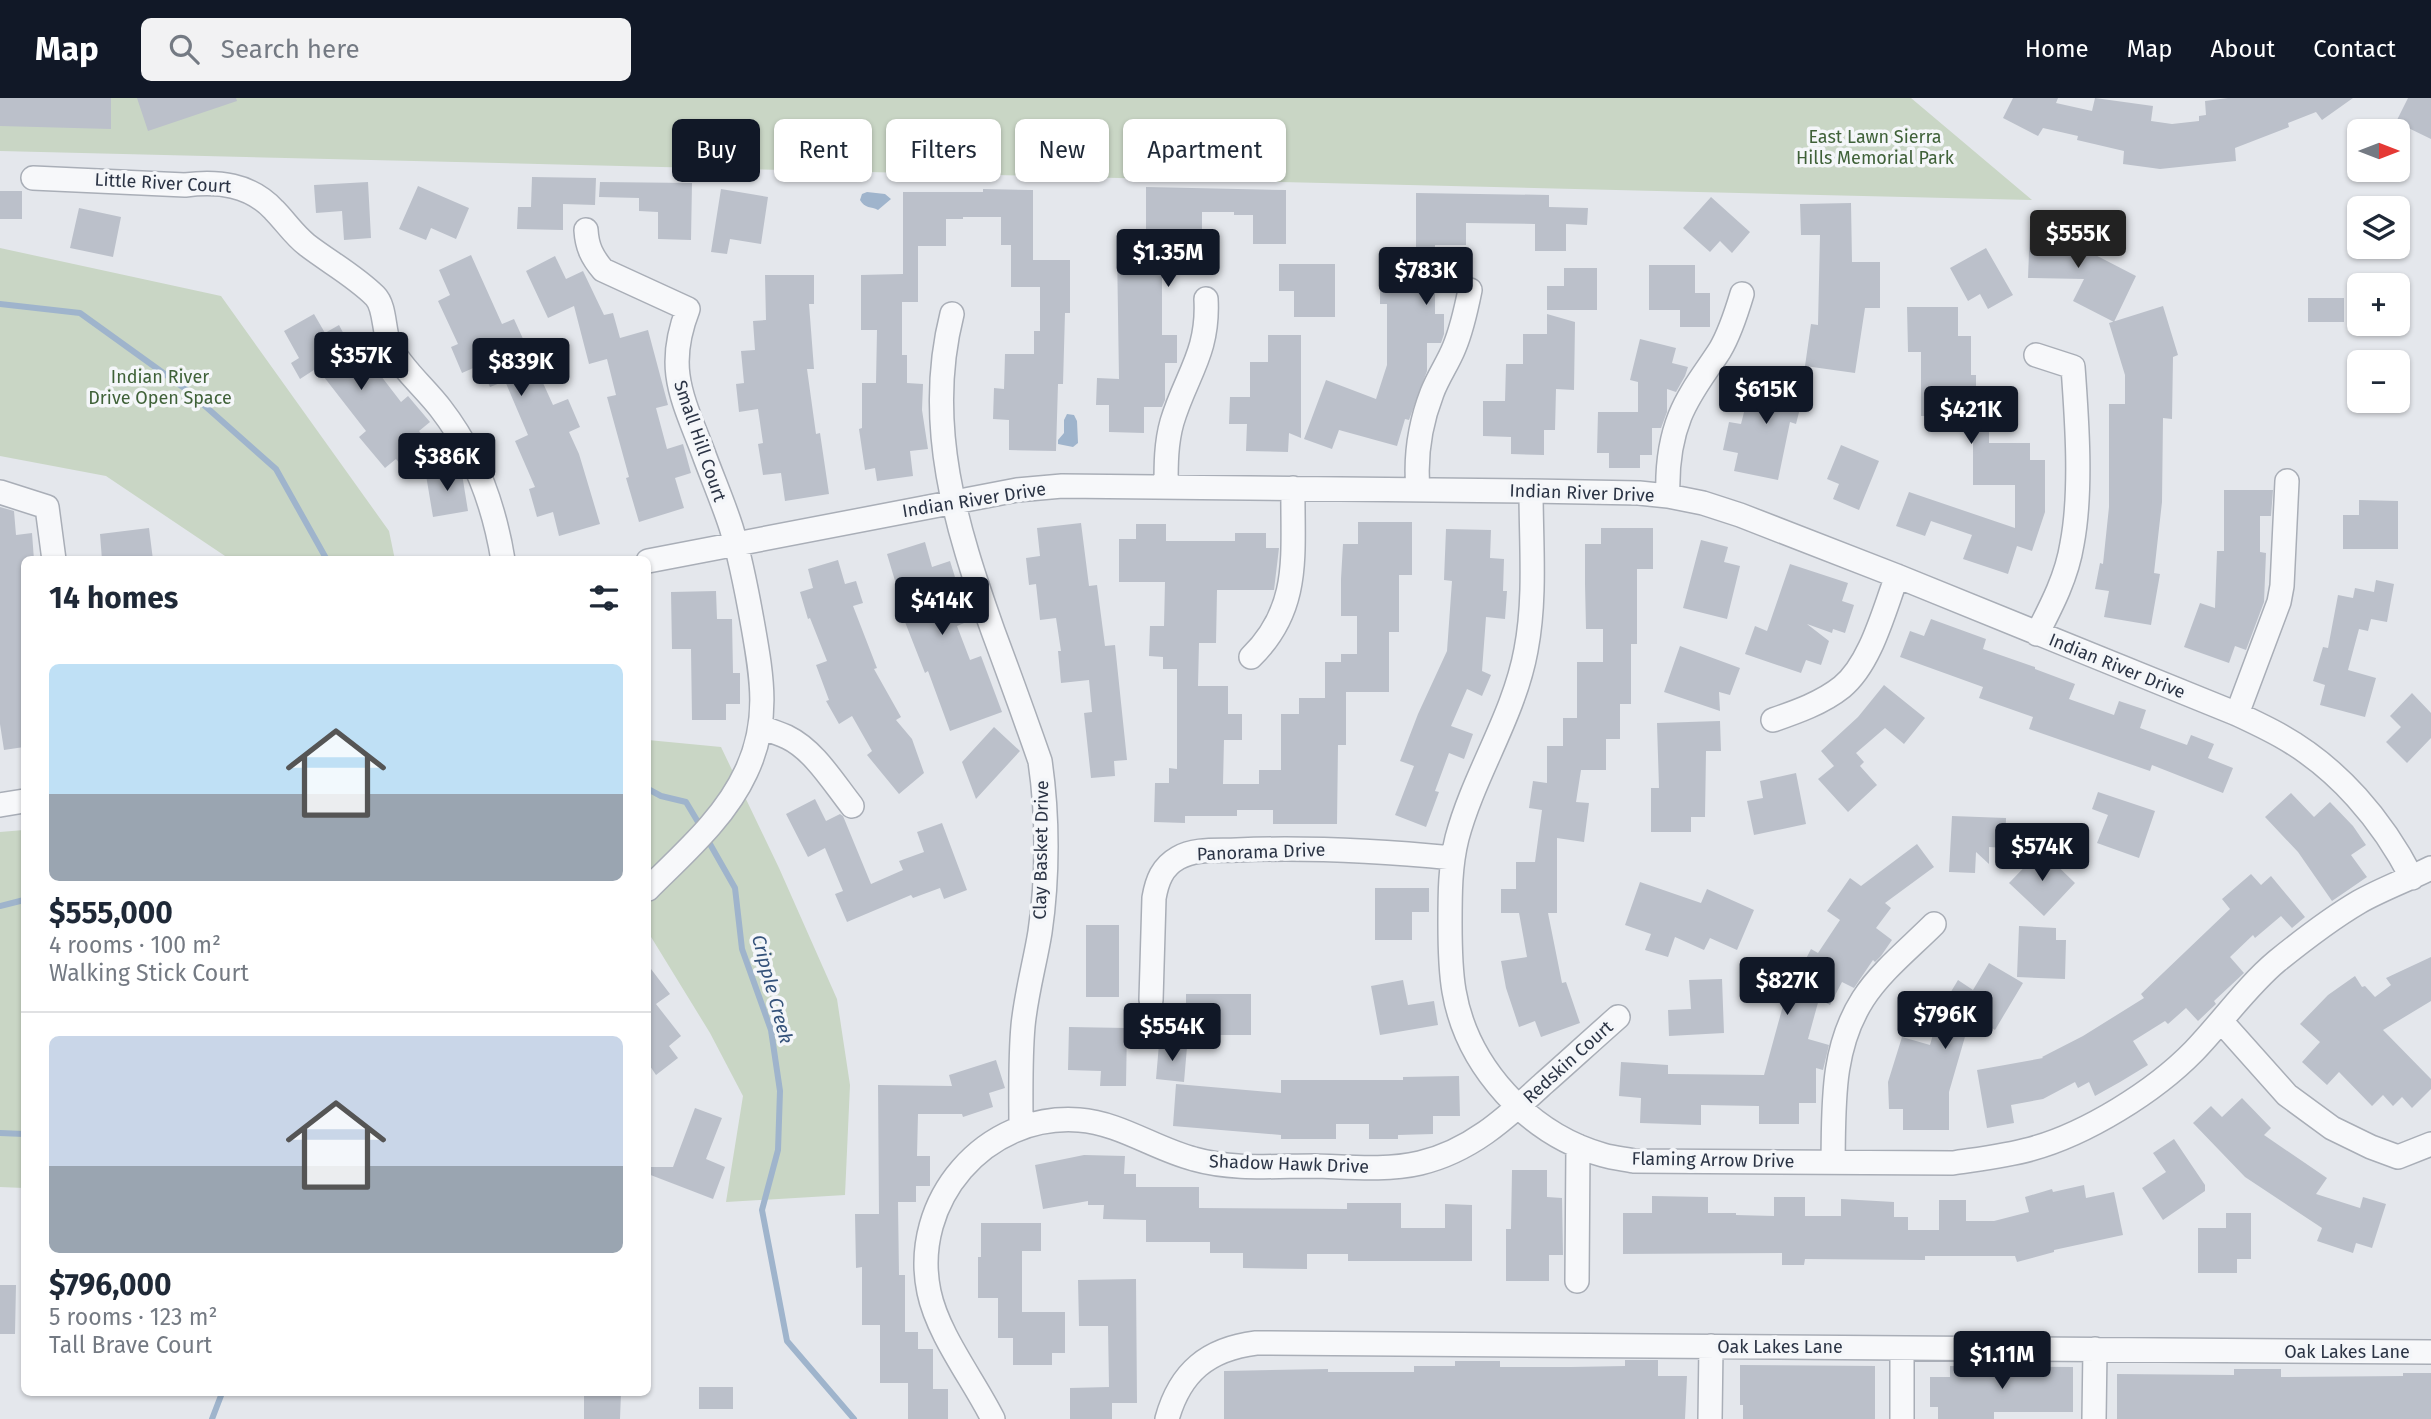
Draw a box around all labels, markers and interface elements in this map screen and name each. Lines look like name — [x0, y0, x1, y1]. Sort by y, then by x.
search box — [141, 18, 631, 81]
text: Map — [35, 29, 99, 69]
icon: search — [165, 30, 203, 68]
text: Search here — [221, 34, 360, 65]
text: Home — [2025, 35, 2089, 63]
text: Map — [2127, 35, 2173, 63]
text: About — [2211, 35, 2275, 63]
text: Contact — [2313, 35, 2396, 63]
chip: Buy — [672, 119, 760, 182]
chip: Rent — [774, 119, 872, 182]
chip: Filters — [886, 119, 1001, 182]
chip: New — [1015, 119, 1109, 182]
chip: Apartment — [1123, 119, 1286, 182]
north arrow — [2347, 119, 2410, 182]
map controls — [2347, 119, 2410, 413]
park label: East Lawn Sierra Hills Memorial Park — [1796, 126, 1955, 169]
street label: Little River Court — [94, 168, 233, 198]
button: layers — [2347, 196, 2410, 259]
pin: $555K — [2029, 211, 2127, 270]
text: $555K — [2046, 219, 2110, 247]
pin: $1.35M — [1111, 230, 1225, 289]
text: $1.35M — [1133, 238, 1203, 266]
pin: $783K — [1377, 248, 1475, 307]
text: $783K — [1395, 256, 1457, 284]
button: + — [2347, 273, 2410, 336]
pin: $357K — [312, 332, 410, 392]
pin: $839K — [472, 338, 570, 398]
text: $357K — [330, 341, 392, 369]
text: $839K — [488, 347, 554, 375]
button: − — [2347, 350, 2410, 413]
park label: Indian River Drive Open Space — [88, 366, 232, 409]
pin: $615K — [1717, 366, 1815, 426]
text: $615K — [1735, 375, 1797, 403]
street label: Small Hill Court — [669, 377, 731, 505]
pin: $421K — [1922, 386, 2020, 446]
text: $421K — [1940, 395, 2002, 423]
pin: $386K — [398, 434, 496, 493]
text: $386K — [414, 442, 480, 470]
street label: Indian River Drive — [901, 478, 1047, 522]
street label: Indian River Drive — [1509, 479, 1655, 507]
pin: $414K — [893, 578, 991, 637]
icon: filters — [585, 579, 623, 617]
text: 14 homes — [49, 580, 178, 616]
text: $414K — [911, 586, 973, 614]
street label: Indian River Drive — [2046, 629, 2188, 703]
icon: home — [273, 710, 399, 836]
street label: Clay Basket Drive — [1029, 780, 1053, 920]
pin: $574K — [1993, 824, 2091, 883]
text: $574K — [2011, 832, 2073, 860]
street label: Panorama Drive — [1196, 839, 1326, 865]
text: $555,000 — [49, 895, 173, 931]
text: 4 rooms · 100 m² — [49, 931, 221, 959]
water label: Cripple Creek — [747, 932, 798, 1046]
pin: $827K — [1738, 958, 1836, 1017]
text: Walking Stick Court — [49, 959, 249, 987]
text: $827K — [1756, 966, 1818, 994]
pin: $796K — [1896, 992, 1994, 1051]
text: $796K — [1913, 1000, 1977, 1028]
pin: $554K — [1123, 1004, 1221, 1063]
text: $554K — [1140, 1012, 1204, 1040]
street label: Redskin Court — [1519, 1016, 1618, 1108]
icon: home — [273, 1082, 399, 1208]
street label: Flaming Arrow Drive — [1631, 1148, 1795, 1172]
street label: Shadow Hawk Drive — [1209, 1150, 1369, 1178]
text: $796,000 — [49, 1267, 172, 1303]
text: 5 rooms · 123 m² — [49, 1303, 217, 1331]
text: Tall Brave Court — [49, 1331, 212, 1359]
pin: $1.11M — [1945, 1332, 2059, 1391]
street label: Oak Lakes Lane — [1717, 1336, 1843, 1358]
text: $1.11M — [1970, 1340, 2034, 1368]
street label: Oak Lakes Lane — [2284, 1341, 2410, 1363]

